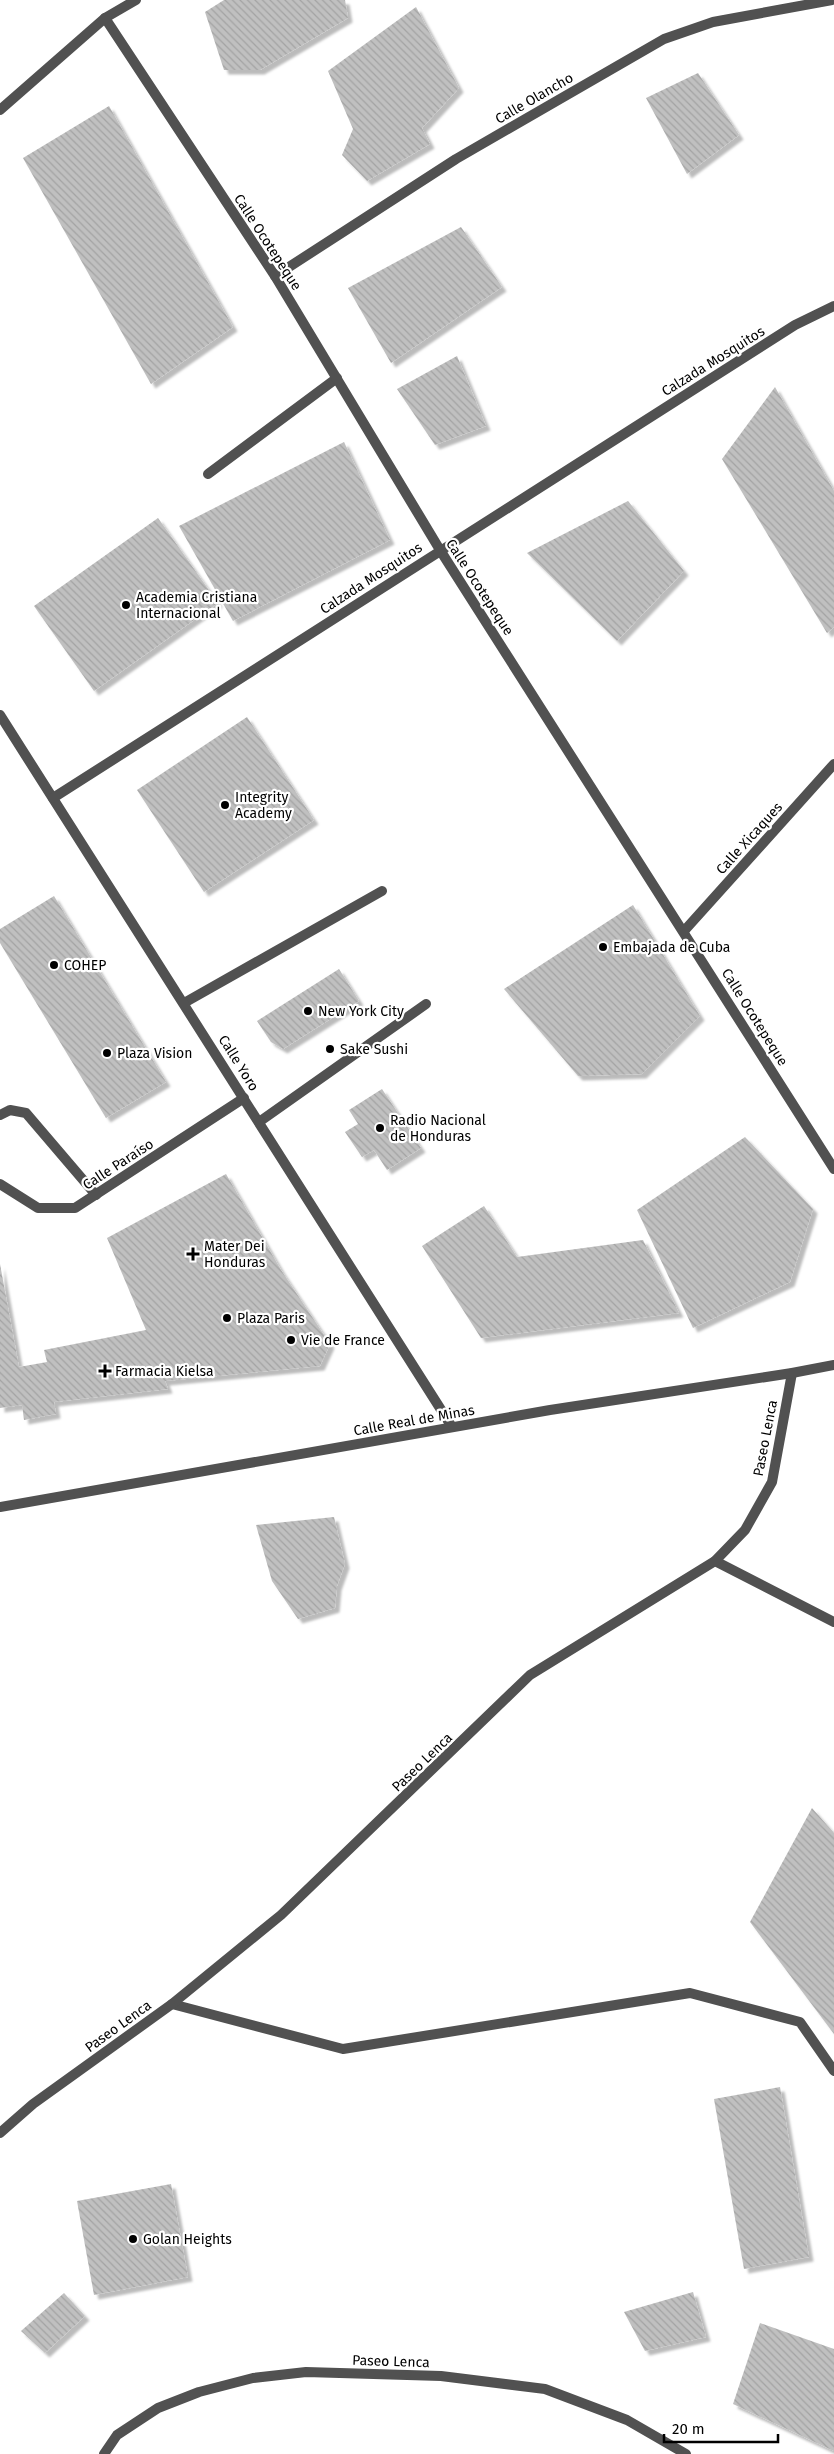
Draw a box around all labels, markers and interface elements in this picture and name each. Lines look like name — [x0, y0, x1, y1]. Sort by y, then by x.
street label: Calle Olancho — [492, 69, 576, 128]
street label: Calle Ocotepeque — [230, 191, 305, 294]
street label: Calzada Mosquitos — [659, 323, 768, 400]
street label: Calle Ocotepeque — [442, 536, 517, 639]
street label: Calzada Mosquitos — [317, 539, 426, 618]
place label: Academia Cristiana Internacional — [136, 589, 257, 622]
marker: Academia Cristiana Internacional — [120, 599, 132, 611]
place label: Integrity Academy — [235, 789, 292, 822]
street label: Calle Xicaques — [713, 798, 786, 878]
marker: Integrity Academy — [219, 799, 231, 811]
place label: Embajada de Cuba — [613, 939, 731, 956]
marker: Embajada de Cuba — [597, 941, 609, 953]
place label: COHEP — [64, 957, 106, 974]
marker: COHEP — [48, 959, 60, 971]
street label: Calle Ocotepeque — [718, 965, 791, 1069]
place label: New York City — [318, 1003, 404, 1020]
marker: New York City — [302, 1005, 314, 1017]
street label: Calle Yoro — [215, 1032, 262, 1094]
place label: Sake Sushi — [340, 1041, 408, 1058]
marker: Sake Sushi — [324, 1043, 336, 1055]
place label: Plaza Vision — [117, 1045, 192, 1062]
marker: Plaza Vision — [101, 1047, 113, 1059]
place label: Radio Nacional de Honduras — [390, 1112, 486, 1145]
marker: Radio Nacional de Honduras — [374, 1122, 386, 1134]
street label: Calle Paraíso — [80, 1135, 157, 1194]
place label: Mater Dei Honduras — [204, 1238, 266, 1271]
marker: Mater Dei Honduras — [186, 1247, 200, 1261]
place label: Plaza Paris — [237, 1310, 305, 1327]
marker: Plaza Paris — [221, 1312, 233, 1324]
place label: Vie de France — [301, 1332, 385, 1349]
marker: Vie de France — [285, 1334, 297, 1346]
place label: Farmacia Kielsa — [115, 1363, 214, 1380]
marker: Farmacia Kielsa — [99, 1365, 111, 1377]
street label: Paseo Lenca — [750, 1398, 781, 1478]
street label: Calle Real de Minas — [352, 1401, 476, 1439]
street label: Paseo Lenca — [389, 1729, 456, 1795]
street label: Paseo Lenca — [82, 1997, 155, 2056]
place label: Golan Heights — [143, 2231, 232, 2248]
marker: Golan Heights — [127, 2233, 139, 2245]
street label: Paseo Lenca — [352, 2352, 430, 2371]
scale bar — [664, 2412, 778, 2444]
text: 20 m — [672, 2420, 705, 2438]

